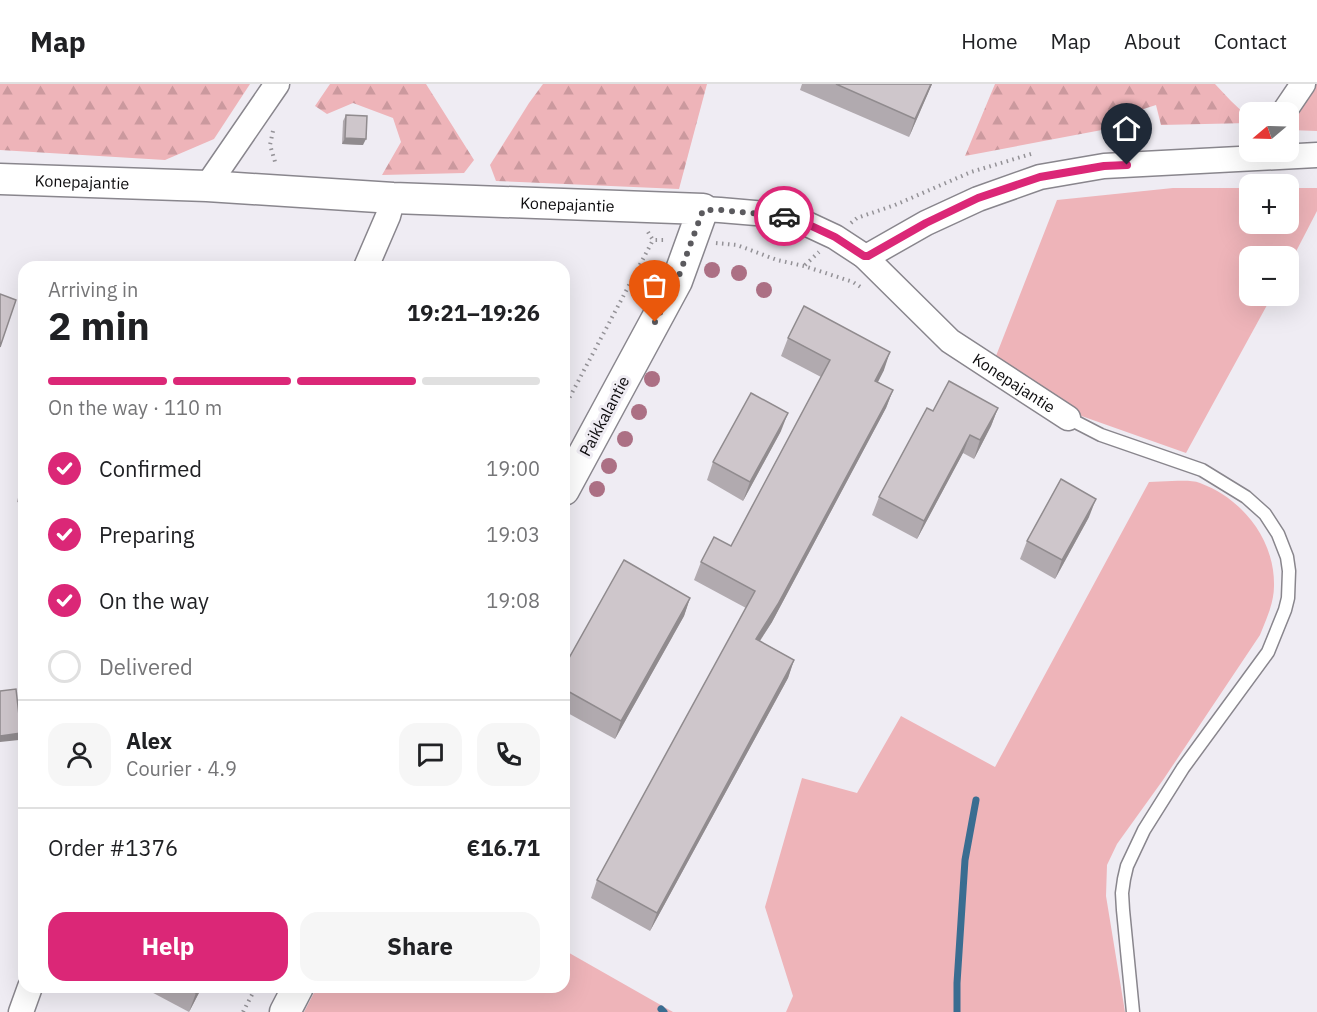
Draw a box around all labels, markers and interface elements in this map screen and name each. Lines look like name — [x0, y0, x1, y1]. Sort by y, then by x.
text: Map — [30, 23, 86, 60]
text: Home — [961, 27, 1018, 55]
text: Map — [1051, 27, 1091, 55]
text: About — [1124, 27, 1181, 55]
text: Contact — [1214, 27, 1287, 55]
north arrow — [1239, 102, 1299, 162]
map controls — [1239, 102, 1299, 306]
pin — [1101, 103, 1152, 165]
icon: home — [1110, 112, 1143, 145]
street label: Konepajantie — [34, 170, 130, 193]
button: + — [1239, 174, 1299, 234]
courier — [754, 186, 814, 246]
street label: Konepajantie — [520, 193, 615, 216]
icon: car — [768, 200, 801, 233]
button: − — [1239, 246, 1299, 306]
pin — [629, 260, 680, 322]
icon: bag — [638, 269, 671, 302]
text: Arriving in — [48, 276, 138, 303]
text: 19:21–19:26 — [407, 298, 540, 327]
text: 2 min — [48, 300, 150, 351]
street label: Konepajantie — [969, 349, 1059, 417]
street label: Paikkalantie — [575, 372, 634, 459]
text: On the way · 110 m — [48, 394, 222, 421]
icon: check — [48, 452, 81, 485]
text: Confirmed — [99, 454, 202, 483]
text: 19:00 — [486, 455, 540, 482]
icon: check — [48, 518, 81, 551]
text: Preparing — [99, 520, 194, 549]
text: 19:03 — [486, 521, 540, 548]
icon: check — [48, 584, 81, 617]
text: On the way — [99, 586, 209, 615]
text: 19:08 — [486, 587, 540, 614]
text: Delivered — [99, 652, 193, 681]
button: person — [48, 723, 111, 786]
button: chat — [399, 723, 462, 786]
button: phone — [477, 723, 540, 786]
text: Alex — [126, 726, 172, 755]
text: Courier · 4.9 — [126, 755, 237, 782]
text: Order #1376 — [48, 833, 178, 862]
text: €16.71 — [467, 833, 540, 862]
button: Help — [48, 912, 288, 981]
button: Share — [300, 912, 540, 981]

